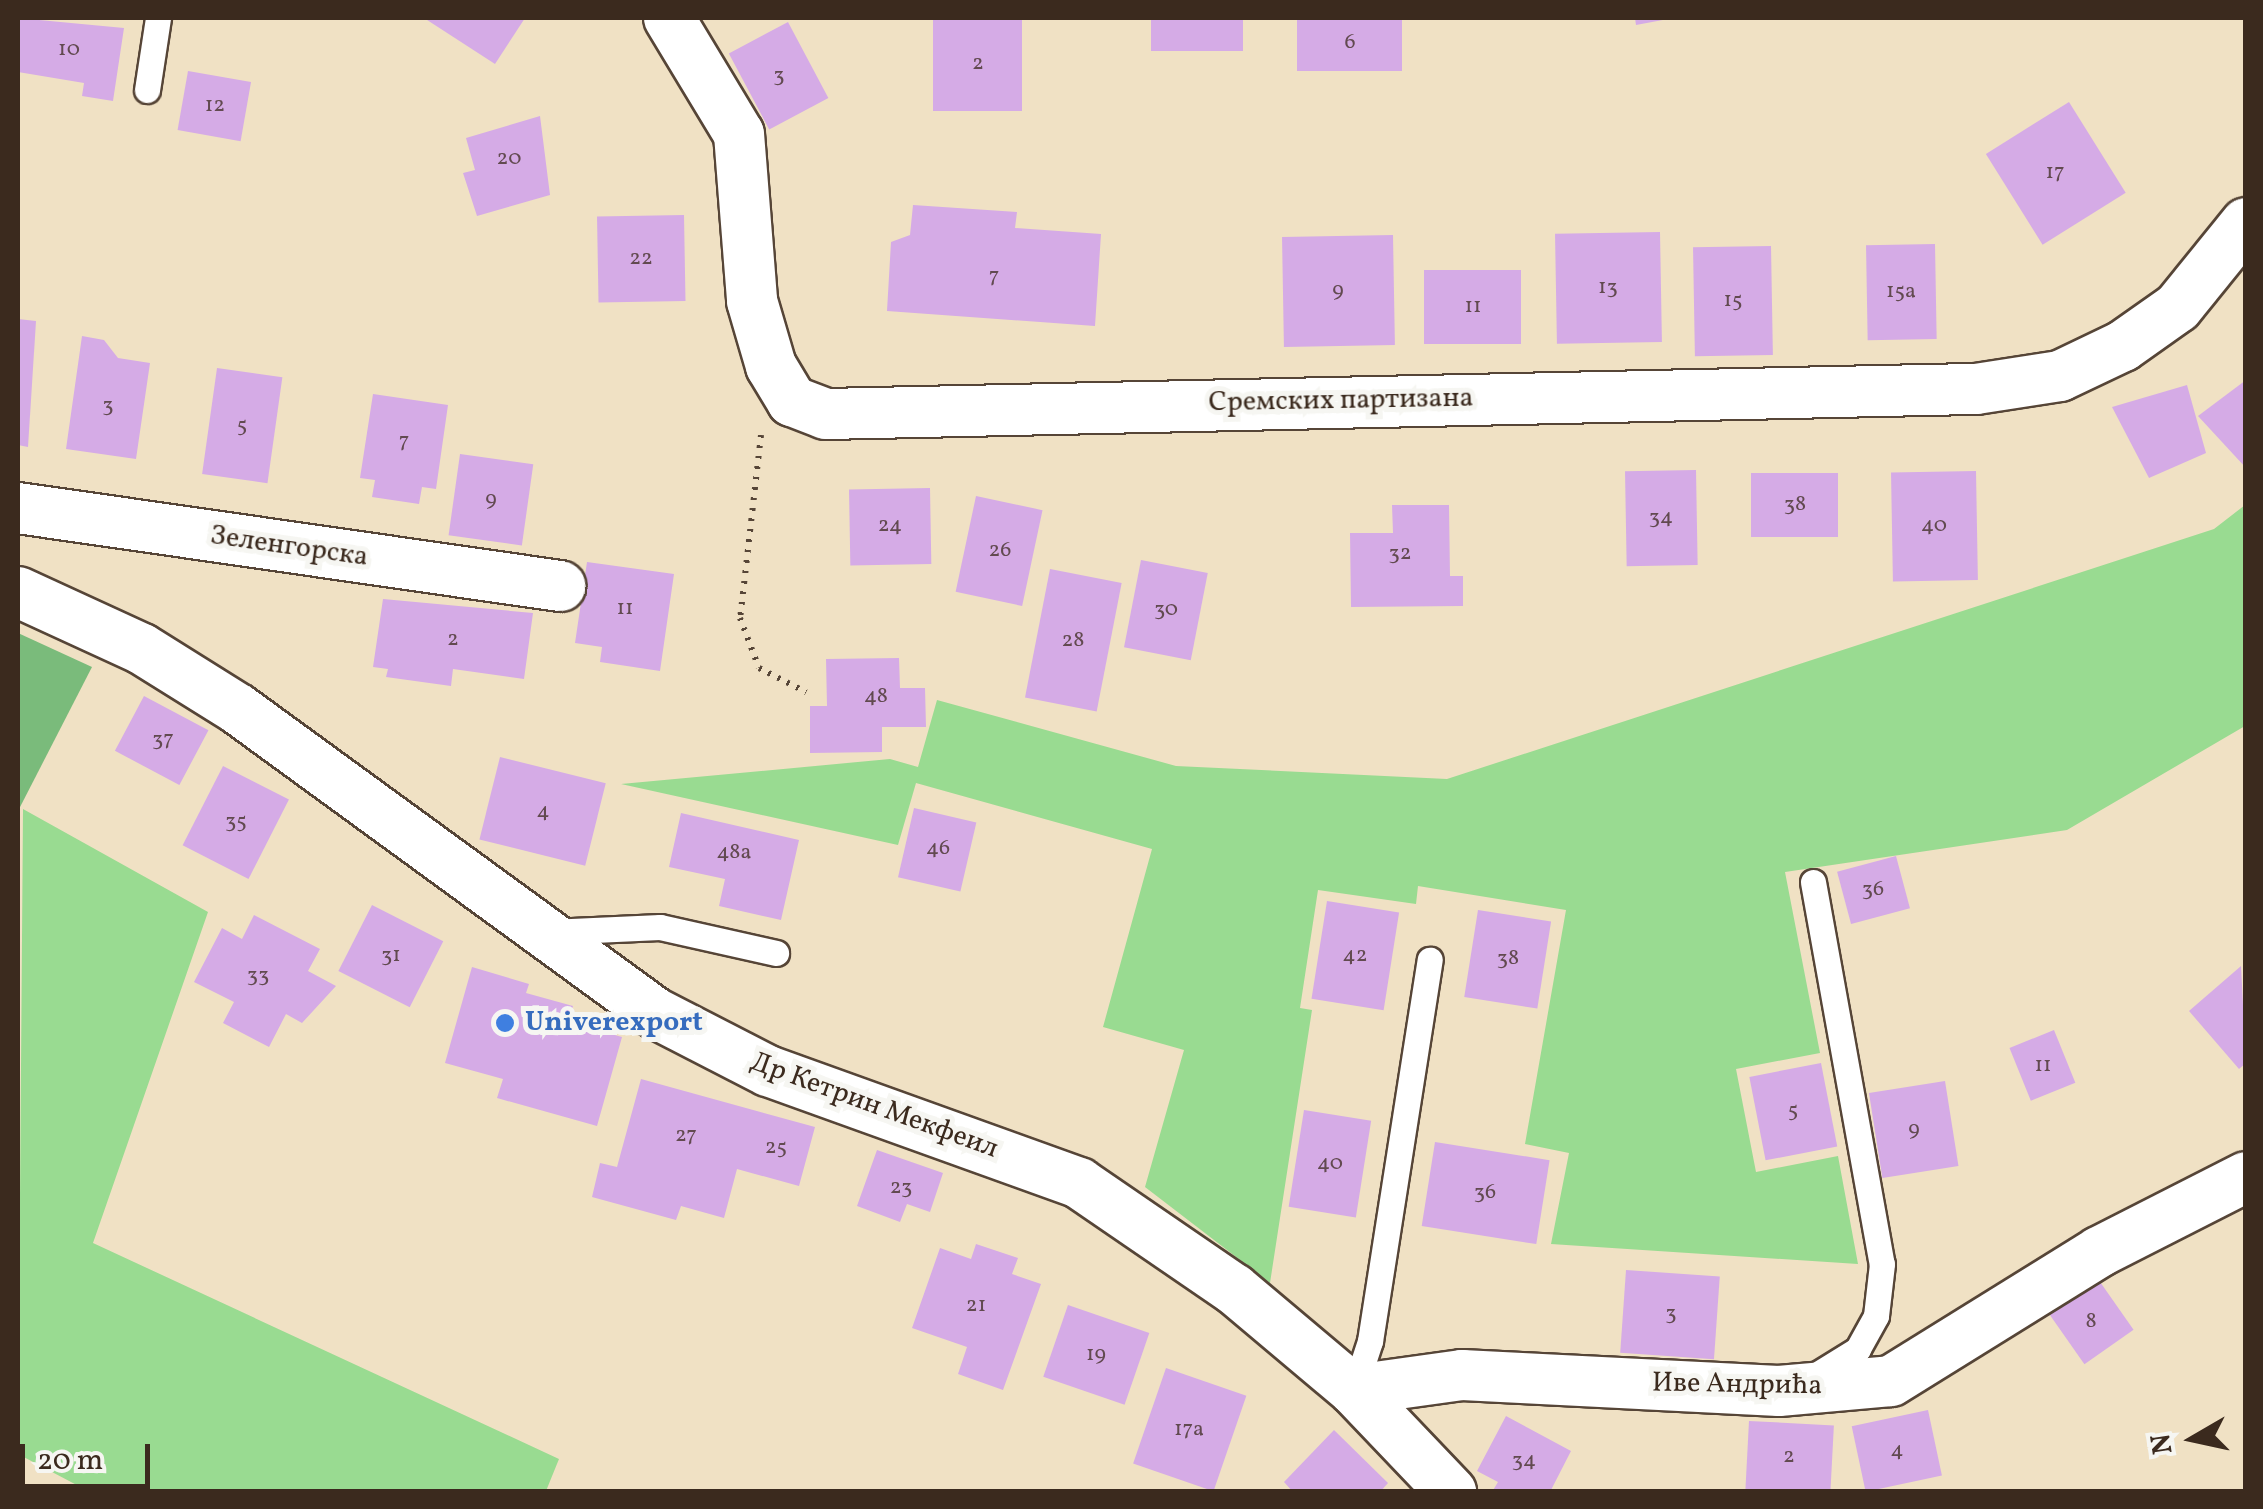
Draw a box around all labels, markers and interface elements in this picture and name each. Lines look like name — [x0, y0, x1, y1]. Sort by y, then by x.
house number: 6 — [1344, 30, 1356, 56]
house number: 10 — [58, 37, 80, 63]
house number: 2 — [972, 51, 984, 77]
house number: 3 — [773, 63, 785, 89]
house number: 12 — [205, 93, 225, 119]
house number: 20 — [497, 146, 521, 172]
house number: 17 — [2045, 160, 2065, 186]
house number: 22 — [629, 246, 653, 272]
house number: 7 — [989, 264, 999, 290]
house number: 13 — [1598, 275, 1618, 301]
house number: 9 — [1332, 278, 1344, 304]
house number: 15a — [1886, 279, 1916, 305]
house number: 15 — [1723, 288, 1743, 314]
house number: 11 — [1464, 294, 1482, 320]
street label: Сремских партизана — [1208, 382, 1474, 420]
house number: 3 — [102, 393, 114, 419]
house number: 5 — [237, 413, 247, 439]
house number: 7 — [399, 429, 409, 455]
house number: 9 — [485, 487, 497, 513]
house number: 38 — [1784, 492, 1806, 518]
house number: 34 — [1649, 505, 1673, 531]
house number: 24 — [878, 513, 902, 539]
house number: 40 — [1921, 513, 1947, 539]
street label: Зеленгорска — [208, 519, 370, 575]
house number: 26 — [989, 538, 1011, 564]
house number: 32 — [1388, 541, 1412, 567]
house number: 11 — [616, 596, 634, 622]
house number: 30 — [1154, 597, 1178, 623]
house number: 2 — [447, 627, 459, 653]
house number: 28 — [1062, 628, 1084, 654]
house number: 48 — [864, 684, 888, 710]
house number: 37 — [152, 727, 174, 753]
house number: 4 — [536, 799, 550, 825]
house number: 35 — [225, 809, 247, 835]
house number: 46 — [926, 836, 950, 862]
house number: 48a — [717, 840, 751, 866]
house number: 36 — [1862, 877, 1884, 903]
house number: 31 — [381, 943, 401, 969]
house number: 42 — [1343, 943, 1367, 969]
house number: 38 — [1497, 946, 1519, 972]
house number: 33 — [247, 963, 269, 989]
place label: Univerexport — [525, 1006, 703, 1040]
marker: Univerexport — [494, 1012, 516, 1034]
street label: Др Кетрин Мекфеил — [746, 1046, 1002, 1166]
house number: 11 — [2034, 1053, 2052, 1079]
house number: 5 — [1788, 1098, 1798, 1124]
house number: 9 — [1908, 1117, 1920, 1143]
house number: 27 — [675, 1123, 697, 1149]
house number: 25 — [765, 1135, 787, 1161]
house number: 40 — [1317, 1151, 1343, 1177]
house number: 23 — [890, 1175, 912, 1201]
house number: 36 — [1474, 1180, 1496, 1206]
house number: 21 — [966, 1293, 986, 1319]
house number: 3 — [1665, 1301, 1677, 1327]
house number: 8 — [2085, 1309, 2097, 1335]
house number: 19 — [1086, 1342, 1106, 1368]
street label: Иве Андрића — [1651, 1367, 1823, 1403]
north arrow — [2143, 1389, 2243, 1489]
house number: 17a — [1174, 1417, 1204, 1443]
scale bar — [25, 1424, 155, 1486]
text: N — [2142, 1431, 2184, 1457]
house number: 4 — [1890, 1438, 1904, 1464]
text: 20 m — [37, 1440, 103, 1482]
house number: 2 — [1783, 1444, 1795, 1470]
house number: 34 — [1512, 1448, 1536, 1474]

